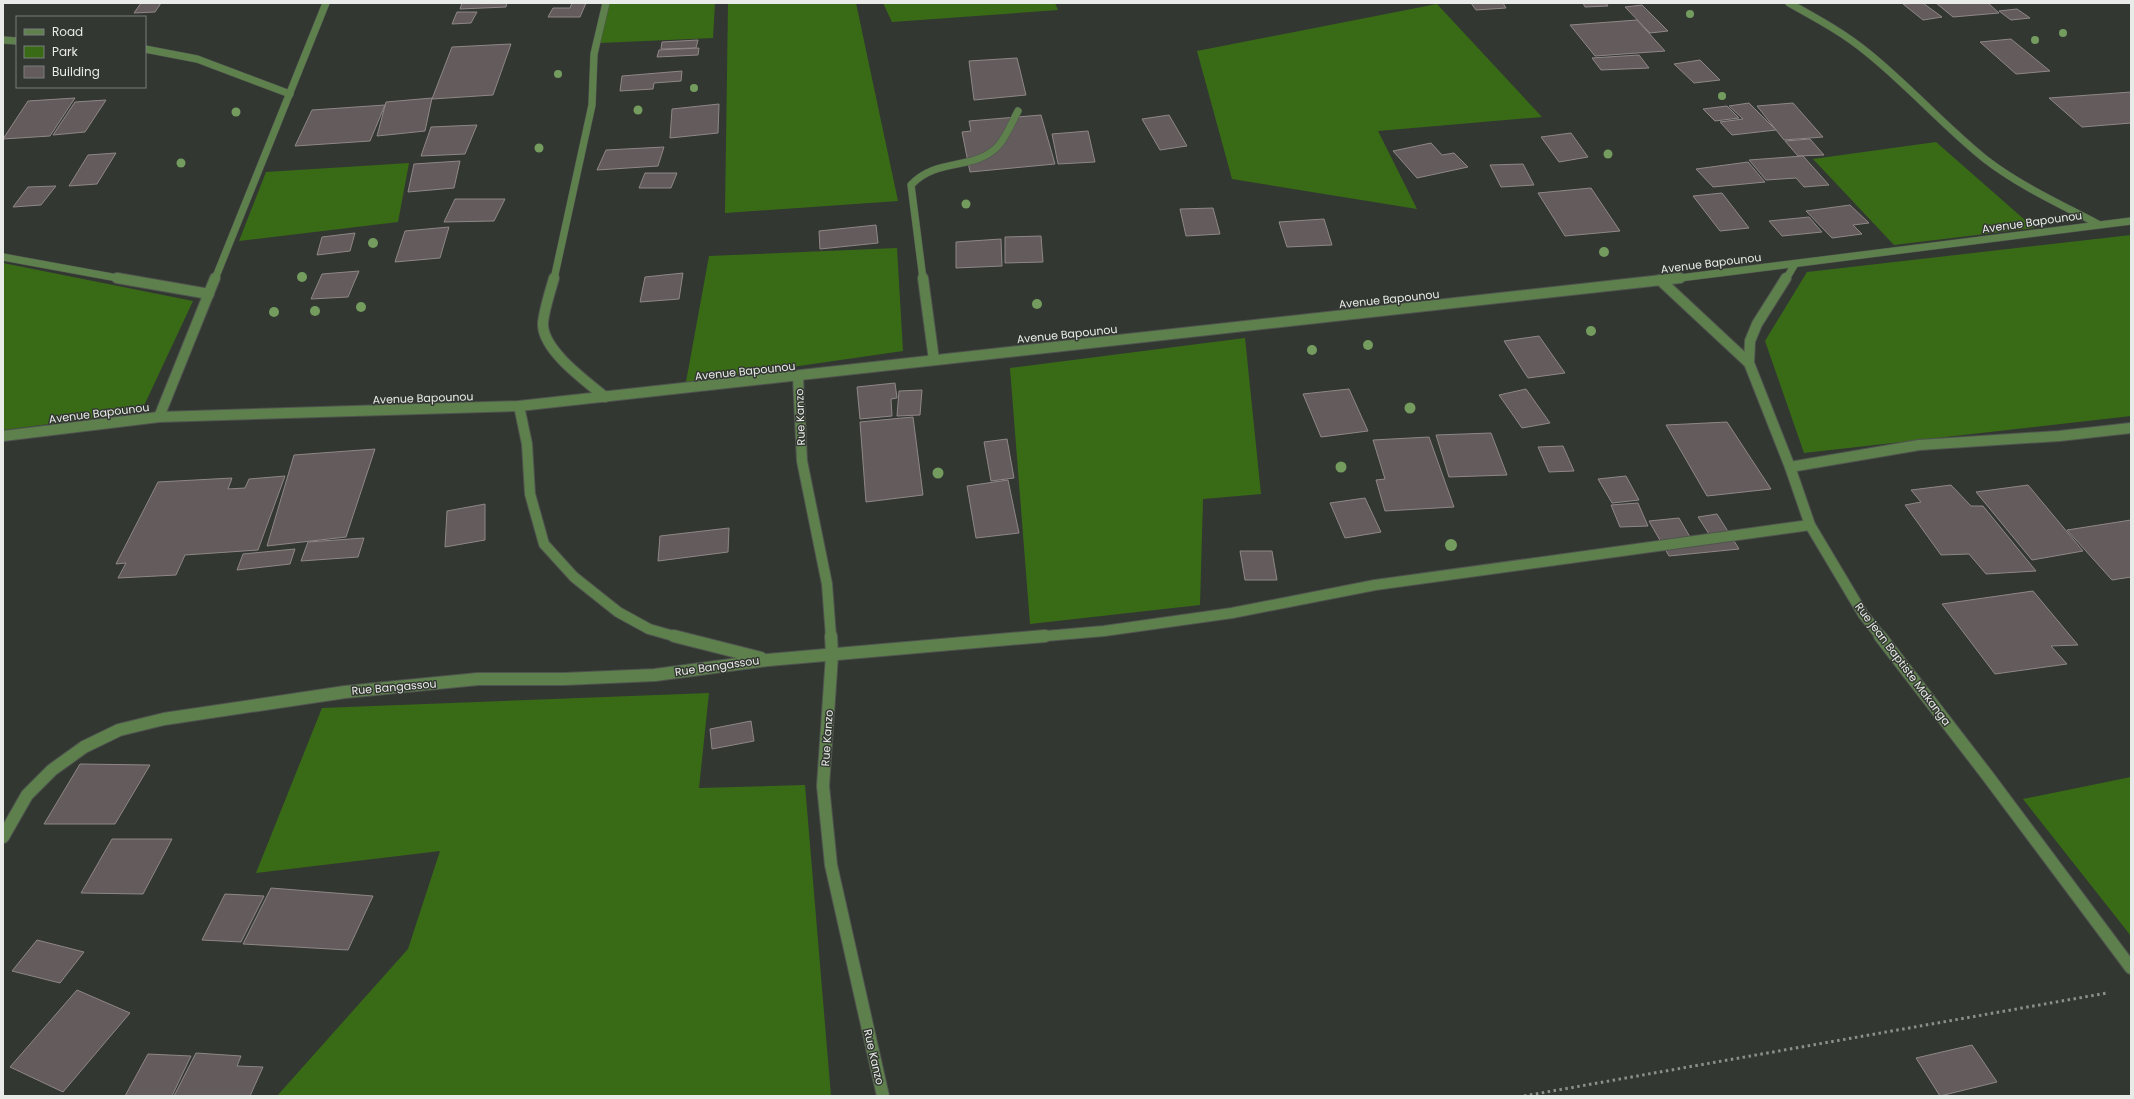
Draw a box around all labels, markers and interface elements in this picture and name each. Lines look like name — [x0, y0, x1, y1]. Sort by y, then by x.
legend — [16, 16, 146, 88]
text: Road — [52, 23, 83, 40]
text: Park — [52, 43, 79, 60]
text: Building — [52, 63, 100, 80]
street label: Avenue Bapounou — [1981, 207, 2083, 237]
street label: Avenue Bapounou — [1660, 249, 1762, 277]
street label: Avenue Bapounou — [1338, 286, 1440, 312]
street label: Avenue Bapounou — [1016, 321, 1118, 347]
street label: Avenue Bapounou — [694, 358, 796, 384]
street label: Avenue Bapounou — [372, 388, 474, 408]
street label: Rue Kanzo — [791, 388, 809, 446]
street label: Avenue Bapounou — [48, 399, 150, 427]
street label: Rue jean Baptiste Makanga — [1851, 599, 1955, 729]
street label: Rue Bangassou — [674, 652, 760, 680]
street label: Rue Bangassou — [351, 675, 437, 699]
street label: Rue Kanzo — [817, 709, 837, 767]
street label: Rue Kanzo — [860, 1028, 888, 1086]

